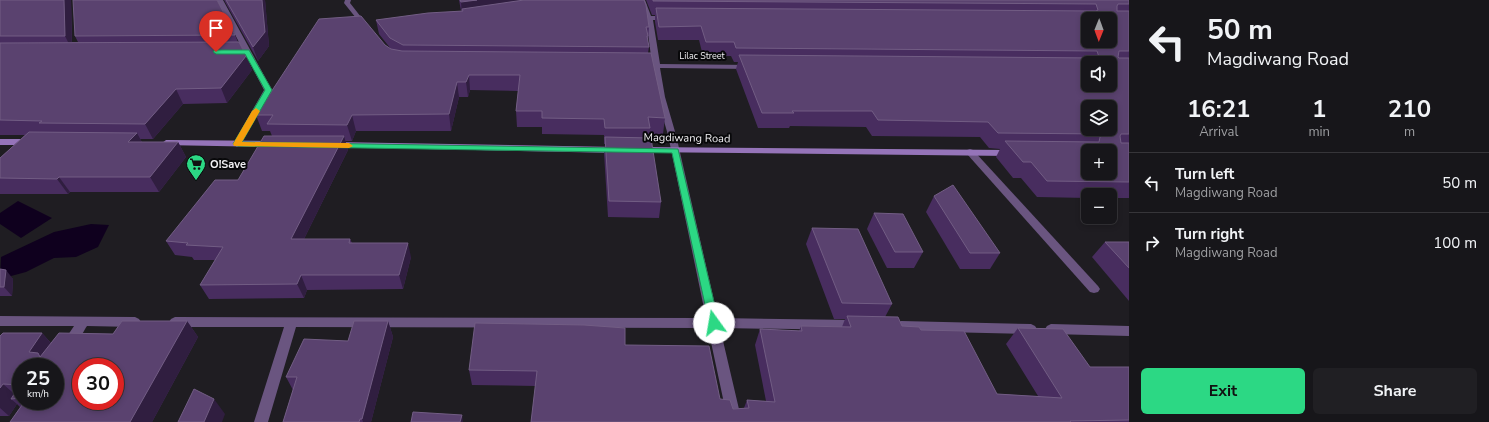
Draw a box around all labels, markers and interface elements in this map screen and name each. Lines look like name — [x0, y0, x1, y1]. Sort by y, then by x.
pin — [199, 11, 233, 52]
text: 50 m — [1207, 11, 1273, 49]
north arrow — [1081, 12, 1117, 48]
map controls — [1081, 12, 1117, 224]
icon: left — [1141, 16, 1193, 68]
icon: arrive — [205, 17, 227, 39]
text: Magdiwang Road — [1207, 47, 1349, 71]
street label: Lilac Street — [679, 50, 726, 62]
button: sound — [1081, 56, 1117, 92]
text: 16:21 — [1187, 93, 1250, 125]
text: 1 — [1312, 93, 1326, 125]
text: 210 — [1388, 93, 1431, 125]
button: layers — [1081, 100, 1117, 136]
text: Arrival — [1199, 123, 1238, 141]
text: min — [1308, 123, 1330, 141]
text: m — [1404, 123, 1415, 141]
street label: Magdiwang Road — [644, 130, 730, 146]
button: + — [1081, 144, 1117, 180]
supermarket icon: O!Save — [185, 153, 207, 181]
place label: O!Save — [210, 157, 246, 172]
text: Turn left — [1175, 164, 1234, 184]
icon: left — [1141, 172, 1163, 194]
text: 50 m — [1442, 173, 1477, 193]
text: Magdiwang Road — [1175, 184, 1278, 202]
button: − — [1081, 188, 1117, 224]
text: Turn right — [1175, 224, 1244, 244]
icon: right — [1141, 232, 1163, 254]
text: 100 m — [1433, 233, 1477, 253]
text: Magdiwang Road — [1175, 244, 1278, 262]
position arrow — [693, 302, 735, 344]
speed limit sign: 30 — [72, 358, 124, 410]
text: 25 — [26, 365, 50, 392]
button: Exit — [1141, 368, 1305, 414]
button: Share — [1313, 368, 1477, 414]
text: km/h — [27, 387, 49, 401]

